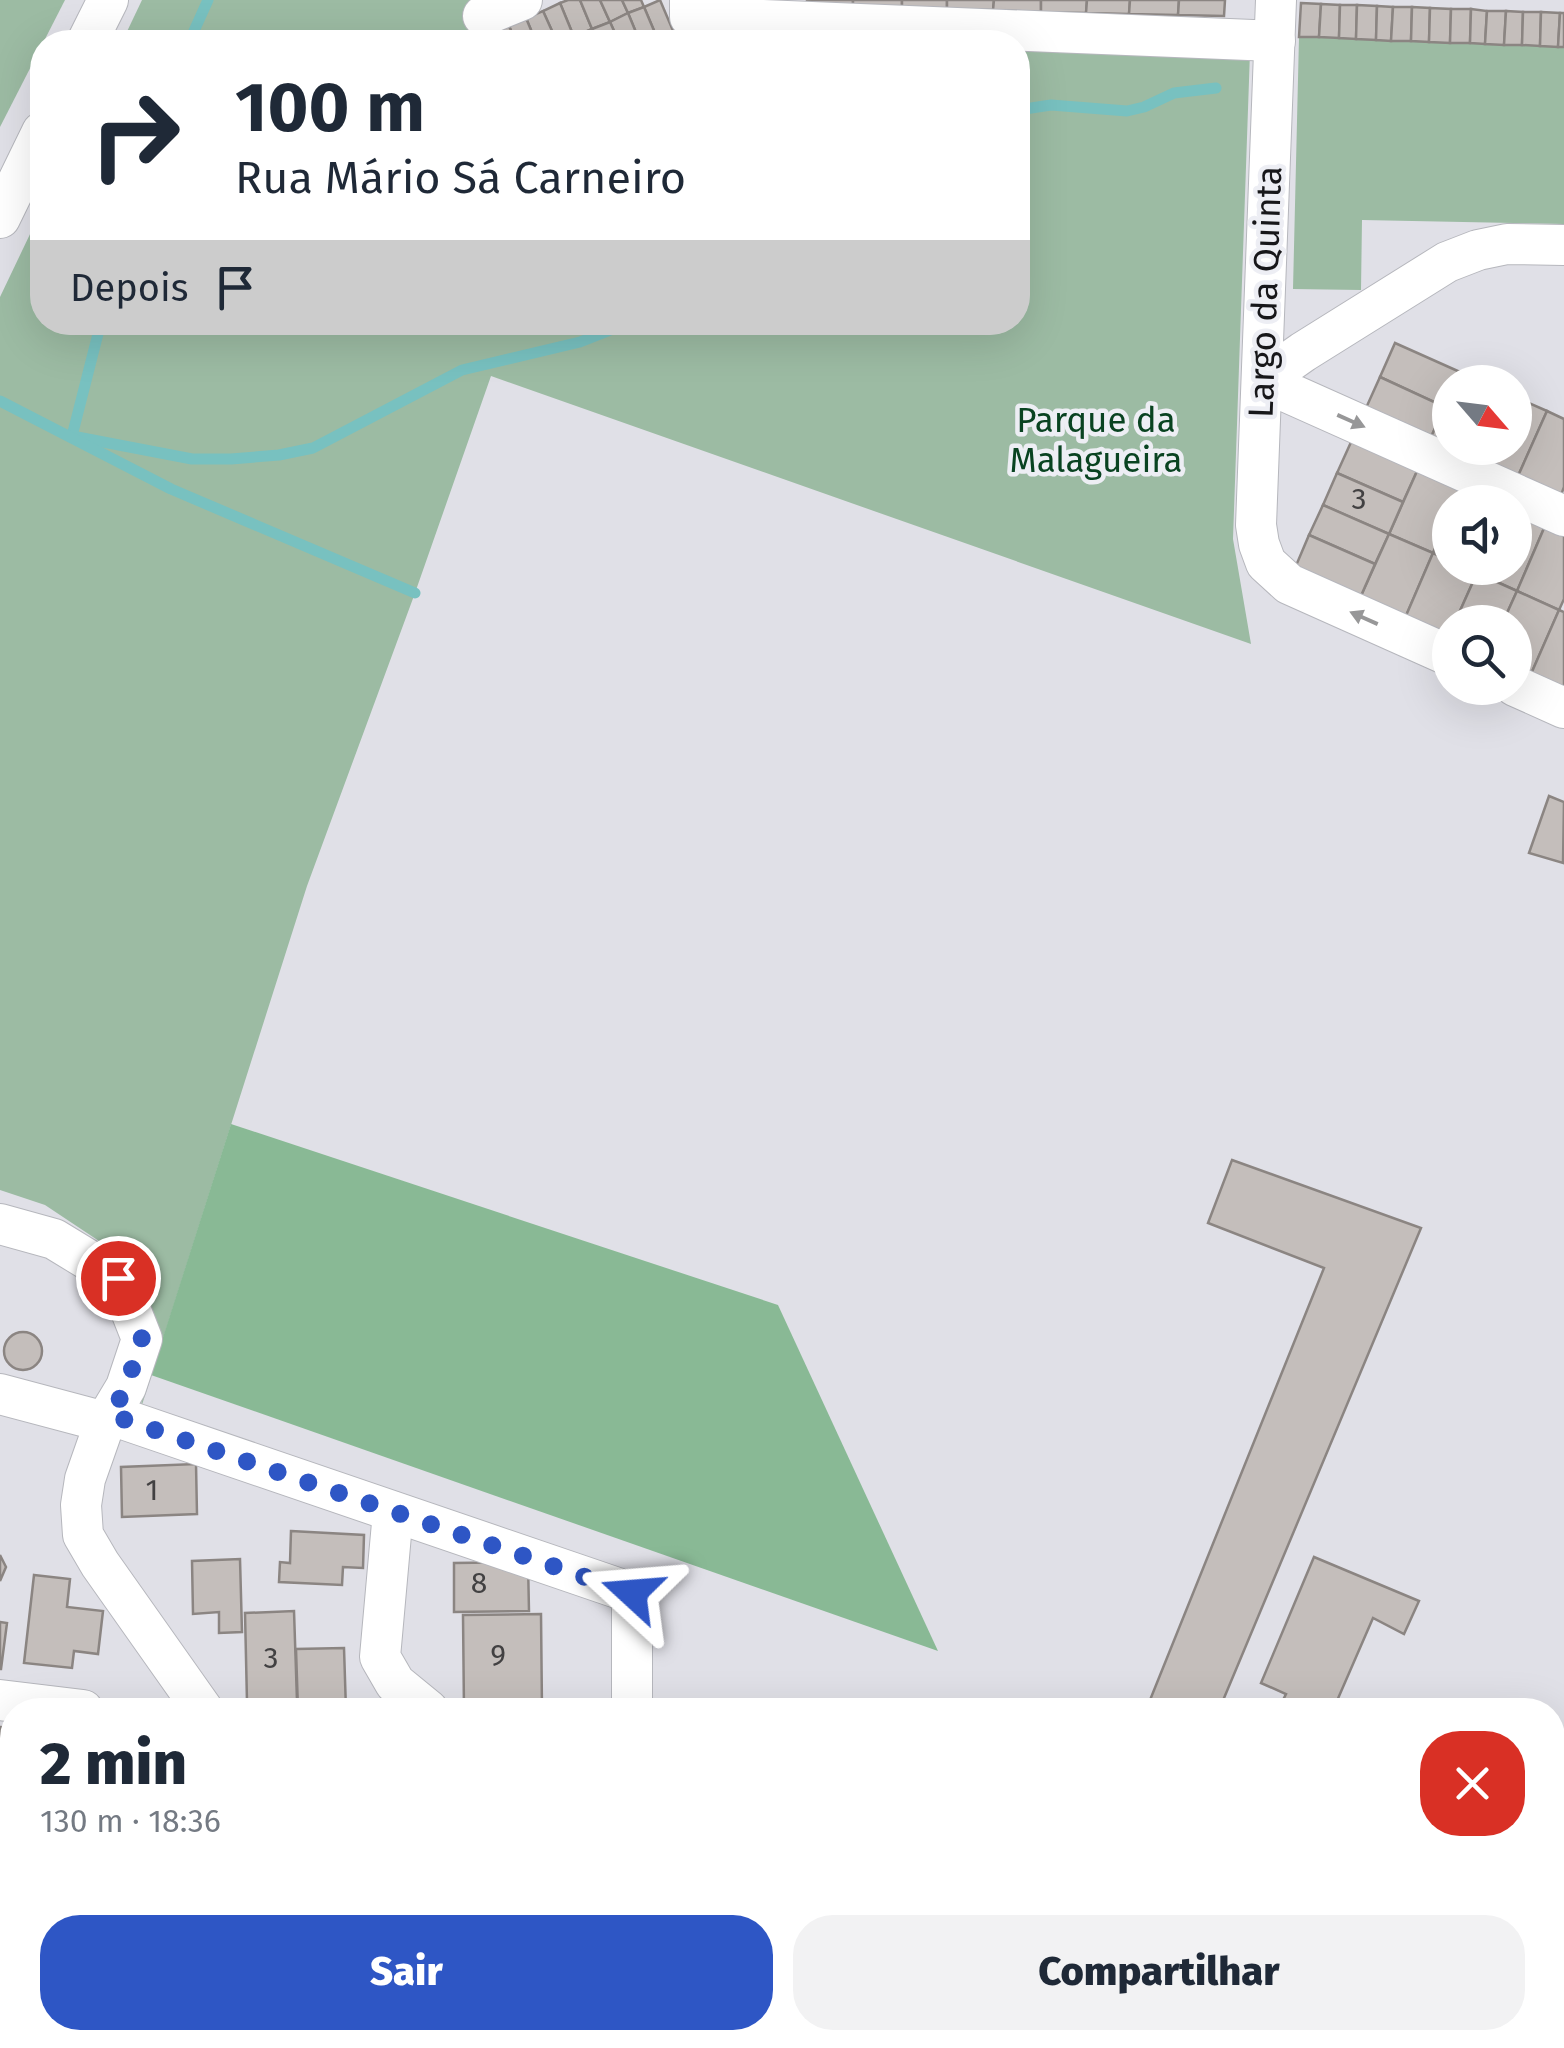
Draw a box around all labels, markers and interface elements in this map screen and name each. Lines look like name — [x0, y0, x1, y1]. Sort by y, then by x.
text: 100 m — [235, 66, 425, 150]
icon: right — [70, 70, 200, 200]
text: Rua Mário Sá Carneiro — [235, 151, 686, 205]
street label: Largo da Quinta — [1240, 165, 1290, 419]
icon: arrive — [208, 260, 263, 315]
text: Depois — [70, 265, 188, 311]
north arrow — [1432, 365, 1532, 465]
map controls — [1432, 365, 1532, 705]
park label: Parque da Malagueira — [1009, 399, 1183, 481]
one-way arrow — [1336, 413, 1366, 429]
house number: 3 — [1352, 481, 1366, 517]
button: sound — [1432, 485, 1532, 585]
button: search — [1432, 605, 1532, 705]
one-way arrow — [1349, 610, 1378, 626]
pin — [76, 1236, 161, 1321]
icon: arrive — [91, 1251, 146, 1306]
house number: 1 — [146, 1472, 159, 1508]
position arrow — [580, 1541, 684, 1645]
house number: 8 — [471, 1565, 487, 1601]
house number: 9 — [490, 1637, 506, 1673]
house number: 3 — [264, 1640, 278, 1676]
text: 2 min — [40, 1728, 187, 1800]
button: close — [1420, 1731, 1525, 1836]
text: 130 m · 18:36 — [40, 1802, 221, 1840]
button: Sair — [40, 1915, 773, 2030]
button: Compartilhar — [793, 1915, 1525, 2030]

